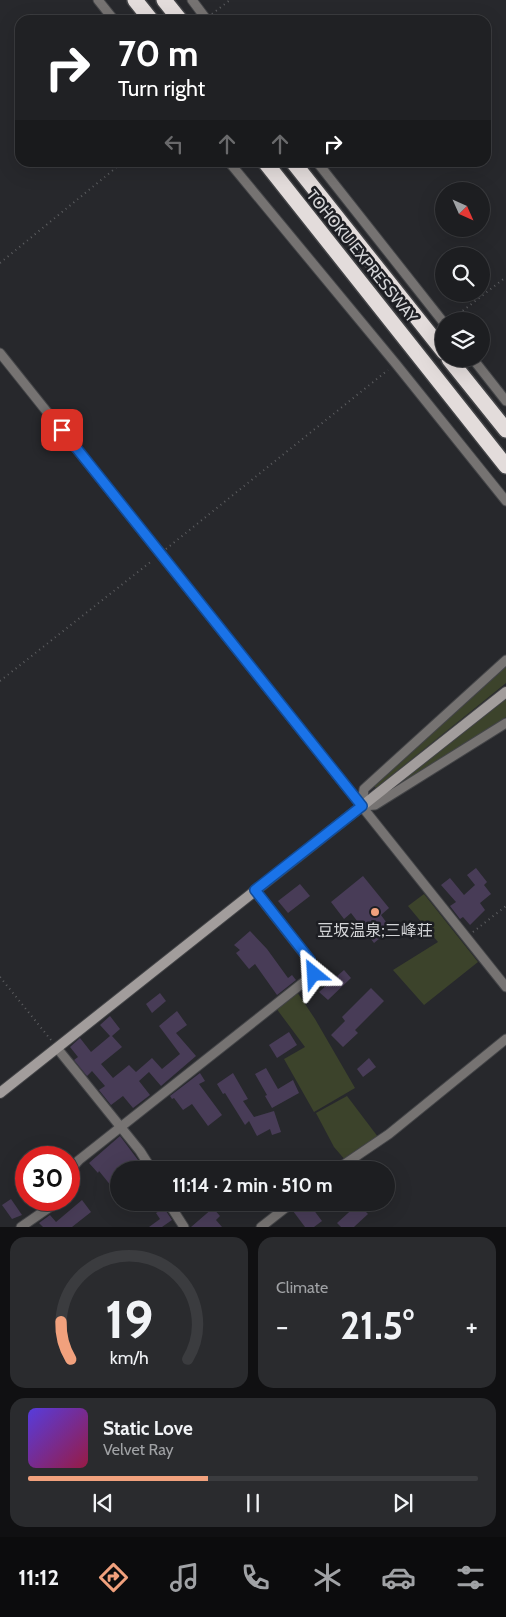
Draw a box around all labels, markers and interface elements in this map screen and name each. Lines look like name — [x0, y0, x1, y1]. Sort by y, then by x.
text: 70 m — [118, 32, 199, 75]
icon: right — [35, 35, 100, 100]
text: Turn right — [118, 75, 205, 102]
icon: left — [160, 130, 188, 158]
icon: ahead — [213, 130, 241, 158]
icon: ahead — [266, 130, 294, 158]
icon: right — [319, 130, 347, 158]
north arrow — [435, 182, 490, 238]
map controls — [435, 182, 490, 367]
street label: TOHOKU EXPRESSWAY — [303, 186, 422, 327]
button: search — [435, 247, 490, 302]
button: layers — [435, 312, 490, 367]
pin — [41, 409, 83, 451]
icon: arrive — [48, 416, 76, 444]
marker: 豆坂温泉;三峰荘 — [369, 906, 381, 918]
place label: 豆坂温泉;三峰荘 — [317, 921, 433, 940]
position arrow — [287, 947, 339, 999]
speed limit sign: 30 — [15, 1146, 80, 1211]
text: 11:14 · 2 min · 510 m — [172, 1174, 333, 1197]
text: Climate — [276, 1278, 328, 1297]
text: 19 — [105, 1288, 153, 1351]
text: 21.5° — [340, 1302, 414, 1349]
text: − — [276, 1309, 288, 1343]
text: + — [466, 1309, 478, 1343]
text: km/h — [109, 1347, 149, 1368]
text: Static Love — [103, 1417, 193, 1440]
text: Velvet Ray — [103, 1440, 174, 1459]
icon: previous — [89, 1489, 117, 1517]
icon: pause — [239, 1489, 267, 1517]
icon: next — [389, 1489, 417, 1517]
icon: directions — [96, 1560, 131, 1595]
icon: music — [167, 1560, 202, 1595]
icon: phone — [238, 1560, 273, 1595]
icon: climate — [310, 1560, 345, 1595]
icon: car — [381, 1560, 416, 1595]
icon: filters — [453, 1560, 488, 1595]
text: 11:12 — [18, 1564, 59, 1591]

